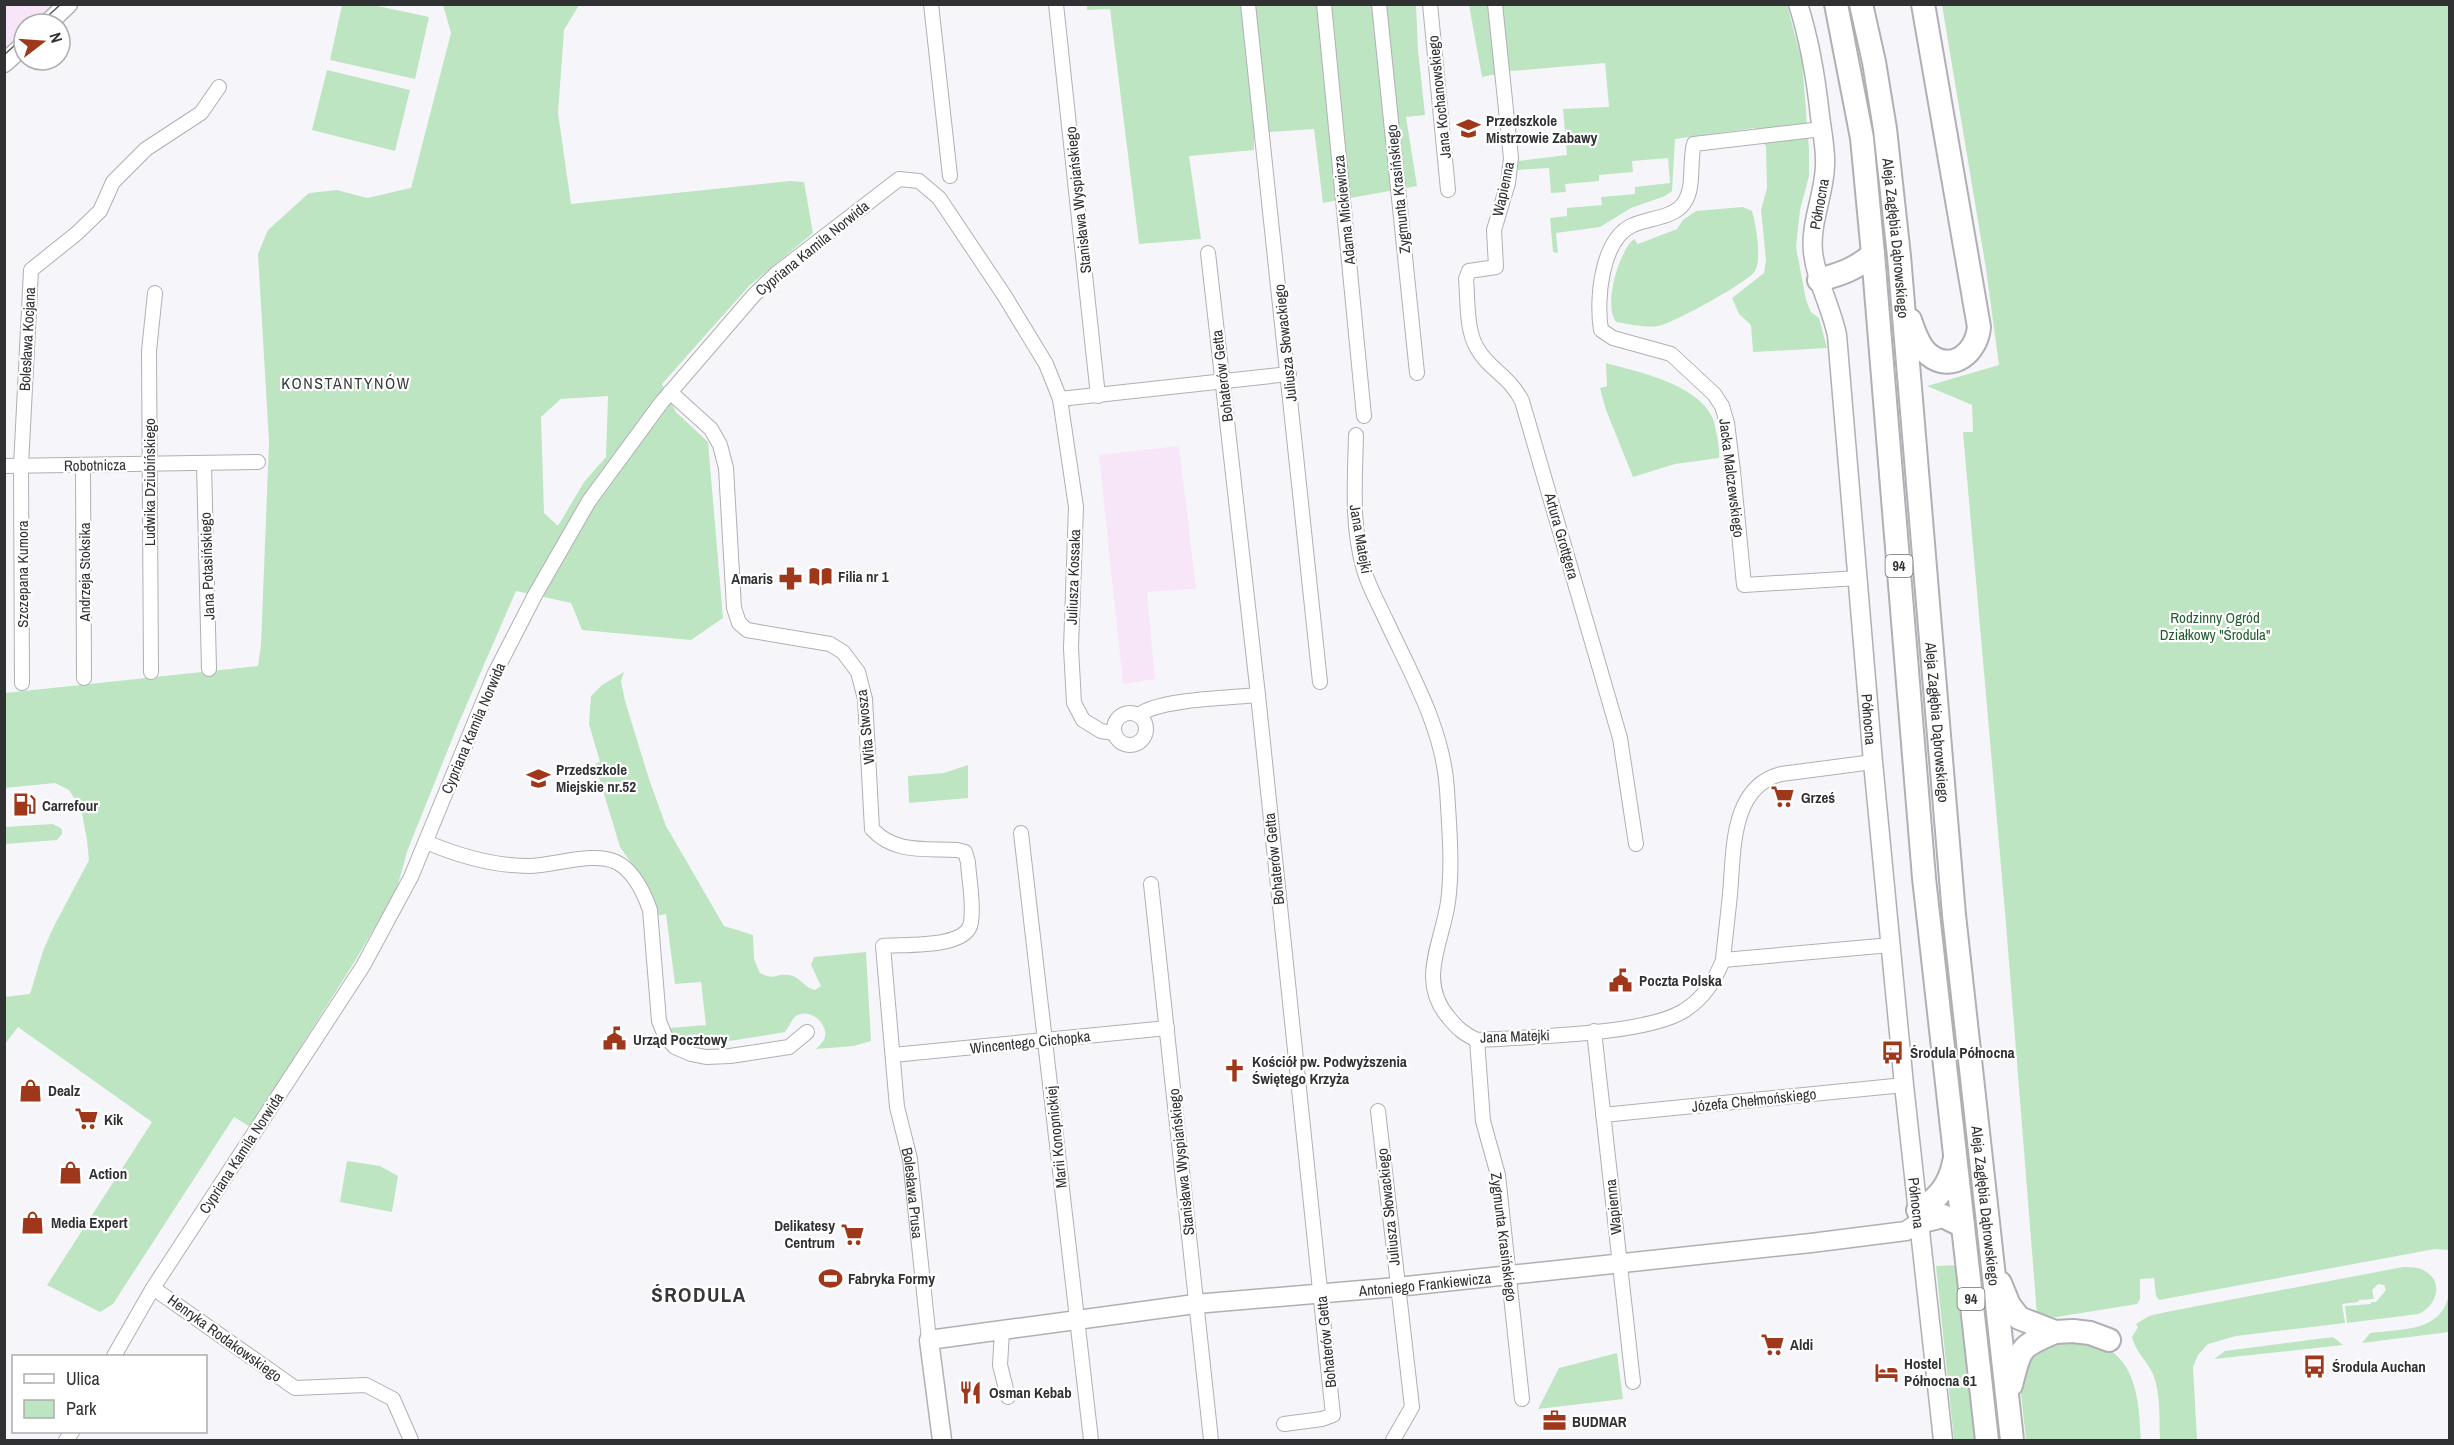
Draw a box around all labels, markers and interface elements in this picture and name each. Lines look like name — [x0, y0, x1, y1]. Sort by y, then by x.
north arrow — [12, 12, 72, 72]
text: N — [44, 30, 68, 45]
street label: Jana Kochanowskiego — [1422, 34, 1456, 160]
place label: Przedszkole Mistrzowie Zabawy — [1486, 110, 1598, 148]
school or university icon: Przedszkole Mistrzowie Zabawy — [1455, 116, 1481, 142]
street label: Zygmunta Krasińskiego — [1381, 123, 1415, 255]
street label: Stanisława Wyspiańskiego — [1060, 125, 1096, 274]
street label: Adama Mickiewicza — [1328, 154, 1360, 267]
street label: Aleja Zagłębia Dąbrowskiego — [1878, 156, 1915, 319]
street label: Wapienna — [1487, 159, 1519, 218]
street label: Północna — [1804, 177, 1834, 231]
street label: Cypriana Kamila Norwida — [751, 195, 873, 300]
street label: Juliusza Słowackiego — [1268, 283, 1302, 403]
street label: Bolesława Kocjana — [14, 286, 40, 391]
street label: Bohaterów Getta — [1206, 329, 1238, 423]
district label: KONSTANTYNÓW — [281, 372, 411, 394]
street label: Jacka Malczewskiego — [1714, 417, 1750, 539]
street label: Ludwika Dziubińskiego — [139, 418, 160, 546]
street label: Robotnicza — [64, 454, 126, 476]
street label: Artura Grottgera — [1539, 489, 1584, 582]
street label: Jana Matejki — [1345, 503, 1377, 575]
street label: Jana Potasińskiego — [195, 511, 219, 620]
street label: Szczepana Kumora — [12, 520, 33, 628]
street label: Andrzeja Stoksika — [74, 522, 95, 623]
street label: Juliusza Kossaka — [1061, 529, 1085, 625]
road number: 94 — [1886, 555, 1912, 577]
library icon: Filia nr 1 — [807, 563, 833, 589]
pharmacy icon: Amaris — [778, 565, 804, 591]
place label: Filia nr 1 — [838, 566, 889, 587]
place label: Amaris — [731, 568, 773, 589]
park label: Rodzinny Ogród Działkowy "Środula" — [2160, 607, 2270, 645]
street label: Aleja Zagłębia Dąbrowskiego — [1921, 640, 1955, 803]
street label: Cypriana Kamila Norwida — [436, 659, 510, 797]
street label: Wita Stwosza — [851, 688, 879, 765]
street label: Północna — [1857, 693, 1882, 746]
place label: Przedszkole Miejskie nr.52 — [556, 759, 636, 797]
school or university icon: Przedszkole Miejskie nr.52 — [525, 765, 551, 791]
supermarket icon: Grześ — [1770, 784, 1796, 810]
place label: Grześ — [1801, 787, 1835, 808]
fuel station icon: Carrefour — [11, 792, 37, 818]
place label: Carrefour — [42, 795, 98, 816]
street label: Bohaterów Getta — [1259, 812, 1289, 906]
public building icon: Poczta Polska — [1608, 967, 1634, 993]
place label: Poczta Polska — [1639, 970, 1722, 991]
street label: Jana Matejki — [1480, 1024, 1550, 1048]
street label: Wincentego Cichopka — [969, 1025, 1091, 1059]
public building icon: Urząd Pocztowy — [602, 1026, 628, 1052]
place label: Urząd Pocztowy — [633, 1029, 727, 1050]
bus stop icon: Środula Północna — [1879, 1039, 1905, 1065]
place label: Środula Północna — [1910, 1042, 2015, 1063]
place label: Kościół pw. Podwyższenia Świętego Krzyża — [1252, 1051, 1407, 1089]
church icon: Kościół pw. Podwyższenia Świętego Krzyża — [1221, 1057, 1247, 1083]
shop icon: Dealz — [17, 1077, 43, 1103]
place label: Dealz — [48, 1080, 80, 1101]
street label: Józefa Chełmońskiego — [1691, 1083, 1817, 1117]
street label: Marii Konopnickiej — [1040, 1085, 1072, 1189]
street label: Stanisława Wyspiańskiego — [1163, 1087, 1199, 1236]
street label: Cypriana Kamila Norwida — [194, 1088, 288, 1218]
supermarket icon: Kik — [73, 1106, 99, 1132]
place label: Kik — [104, 1109, 123, 1130]
street label: Aleja Zagłębia Dąbrowskiego — [1967, 1124, 2005, 1287]
street label: Bolesława Prusa — [897, 1145, 929, 1240]
street label: Juliusza Słowackiego — [1371, 1147, 1405, 1267]
shop icon: Action — [58, 1160, 84, 1186]
place label: Action — [89, 1163, 127, 1184]
street label: Zygmunta Krasińskiego — [1486, 1171, 1522, 1303]
street label: Północna — [1904, 1176, 1930, 1230]
street label: Wapienna — [1600, 1178, 1626, 1236]
shop icon: Media Expert — [20, 1209, 46, 1235]
place label: Media Expert — [51, 1212, 128, 1233]
place label: Delikatesy Centrum — [774, 1215, 835, 1253]
supermarket icon: Delikatesy Centrum — [840, 1221, 866, 1247]
sports icon: Fabryka Formy — [817, 1265, 843, 1291]
street label: Antoniego Frankiewicza — [1357, 1267, 1492, 1301]
place label: Fabryka Formy — [848, 1268, 935, 1289]
district label: ŚRODULA — [651, 1280, 747, 1309]
road number: 94 — [1958, 1288, 1984, 1310]
street label: Henryka Rodakowskiego — [164, 1289, 287, 1387]
street label: Bohaterów Getta — [1311, 1295, 1341, 1389]
supermarket icon: Aldi — [1759, 1331, 1785, 1357]
place label: Aldi — [1790, 1334, 1813, 1355]
place label: Hostel Północna 61 — [1904, 1353, 1977, 1391]
bus stop icon: Środula Auchan — [2301, 1353, 2327, 1379]
legend — [12, 1355, 207, 1433]
place label: Środula Auchan — [2332, 1356, 2426, 1377]
hotel icon: Hostel Północna 61 — [1873, 1359, 1899, 1385]
text: Ulica — [66, 1366, 100, 1391]
restaurant icon: Osman Kebab — [958, 1379, 984, 1405]
place label: Osman Kebab — [989, 1382, 1072, 1403]
text: Park — [66, 1396, 97, 1421]
office icon: BUDMAR — [1541, 1408, 1567, 1434]
place label: BUDMAR — [1572, 1411, 1627, 1432]

